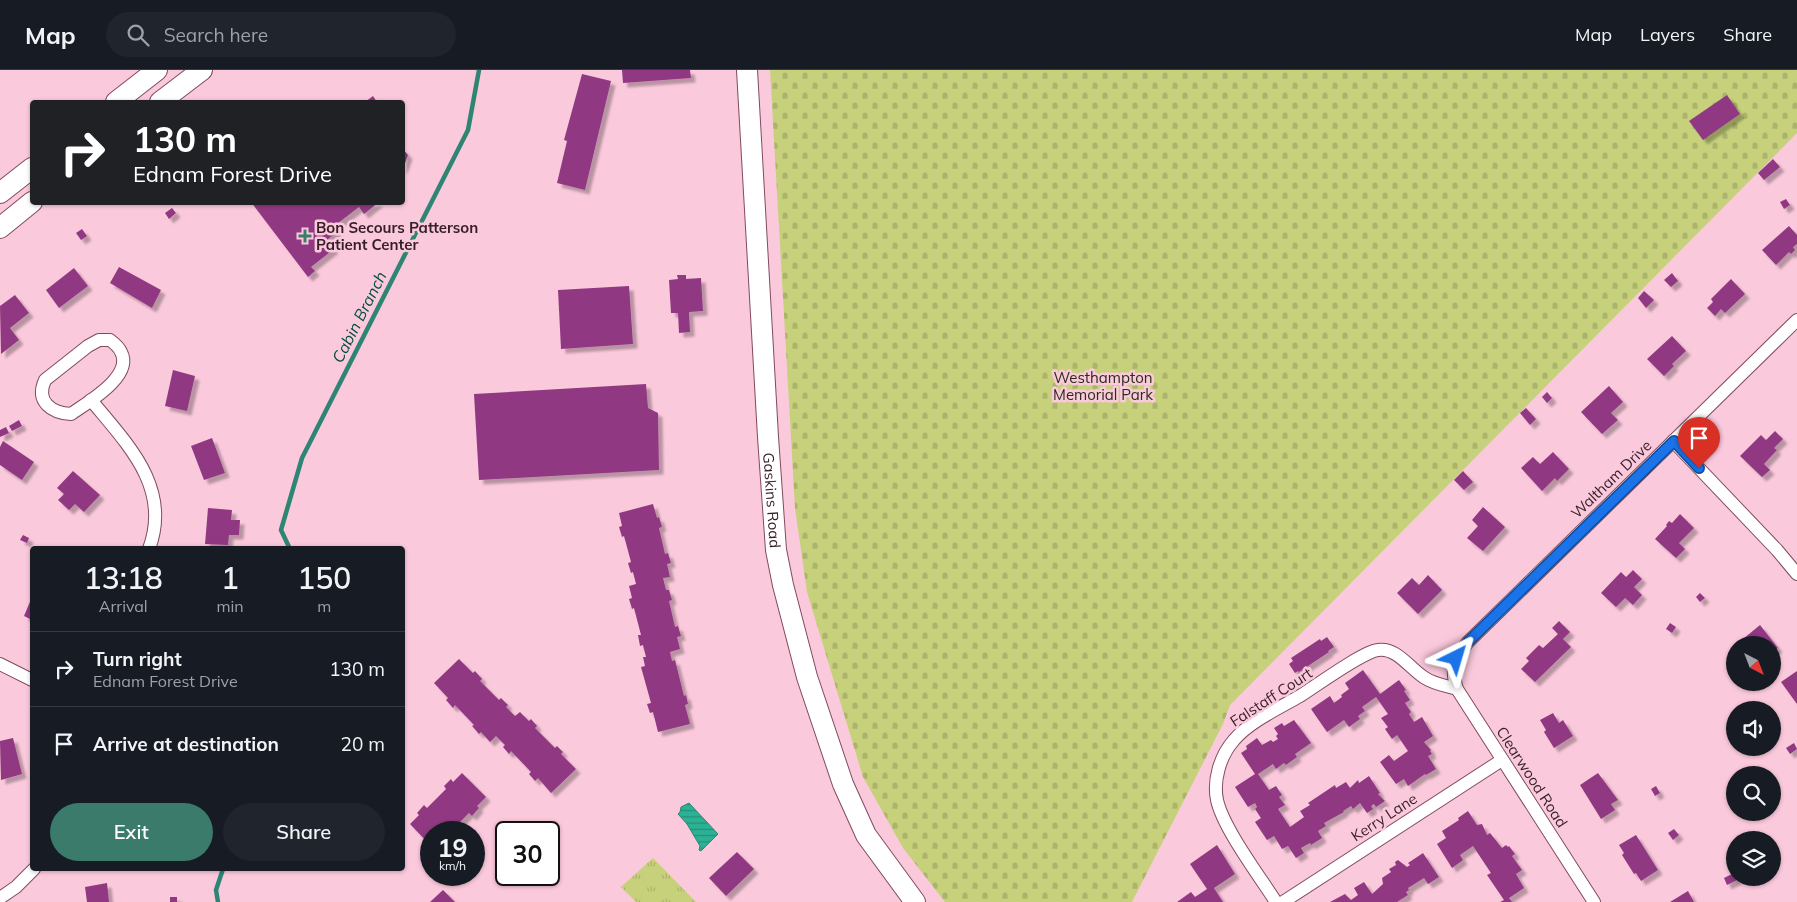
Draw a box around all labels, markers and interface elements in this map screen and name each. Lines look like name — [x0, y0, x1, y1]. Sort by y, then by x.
search box — [106, 12, 456, 57]
text: Map — [25, 20, 76, 50]
icon: search — [124, 21, 152, 49]
text: Search here — [164, 23, 268, 47]
text: Map — [1575, 23, 1612, 46]
text: Layers — [1640, 23, 1695, 46]
text: Share — [1723, 23, 1772, 46]
text: 130 m — [133, 117, 237, 161]
icon: right — [50, 120, 115, 185]
text: Ednam Forest Drive — [133, 160, 332, 188]
place label: Bon Secours Patterson Patient Center — [316, 218, 478, 254]
marker: Bon Secours Patterson Patient Center — [298, 229, 312, 243]
water label: Cabin Branch — [327, 268, 391, 366]
park label: Westhampton Memorial Park — [1053, 368, 1153, 404]
pin — [1678, 417, 1720, 468]
icon: arrive — [1685, 424, 1713, 452]
street label: Waltham Drive — [1567, 436, 1655, 522]
street label: Gaskins Road — [760, 452, 785, 549]
text: 13:18 — [84, 559, 163, 597]
text: 1 — [221, 559, 239, 597]
text: 150 — [297, 559, 351, 597]
text: Arrival — [99, 596, 148, 616]
text: min — [216, 596, 244, 616]
text: m — [317, 596, 331, 616]
position arrow — [1429, 631, 1481, 683]
north arrow — [1726, 636, 1781, 691]
map controls — [1726, 636, 1781, 886]
text: Turn right — [93, 647, 182, 671]
icon: right — [50, 655, 78, 683]
text: 130 m — [329, 657, 385, 681]
street label: Falstaff Court — [1226, 663, 1316, 731]
text: Ednam Forest Drive — [93, 671, 238, 691]
button: sound — [1726, 701, 1781, 756]
street label: Clearwood Road — [1492, 723, 1572, 831]
icon: arrive — [50, 730, 78, 758]
text: Arrive at destination — [93, 732, 279, 756]
text: 20 m — [341, 732, 385, 756]
button: search — [1726, 766, 1781, 821]
street label: Kerry Lane — [1347, 789, 1421, 845]
button: Exit — [50, 803, 213, 861]
button: Share — [223, 803, 385, 861]
speed limit sign: 30 — [495, 821, 560, 886]
button: layers — [1726, 831, 1781, 886]
text: 19 — [437, 832, 468, 863]
text: km/h — [439, 858, 466, 873]

